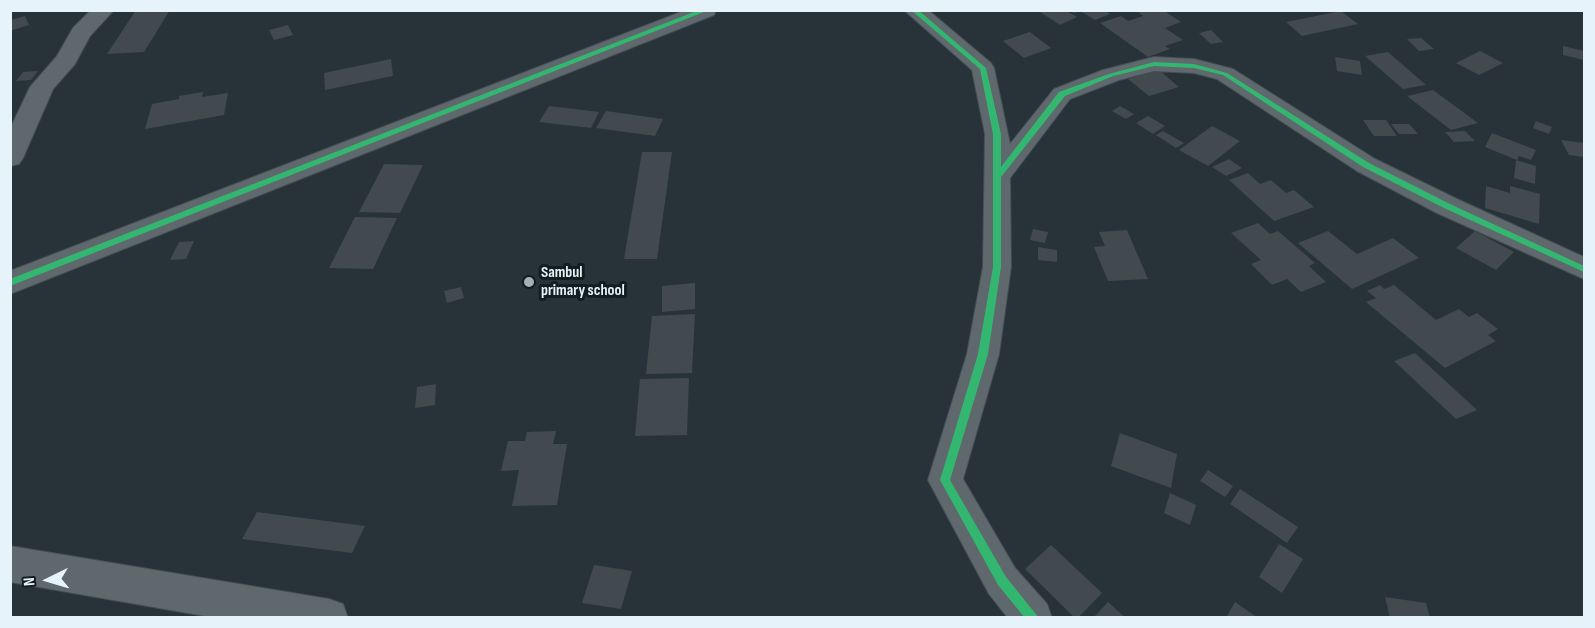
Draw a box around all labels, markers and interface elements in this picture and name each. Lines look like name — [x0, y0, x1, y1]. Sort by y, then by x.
place label: Sambul primary school — [541, 263, 625, 301]
marker: Sambul primary school — [522, 275, 536, 289]
north arrow — [18, 550, 78, 610]
text: N — [20, 577, 39, 587]

